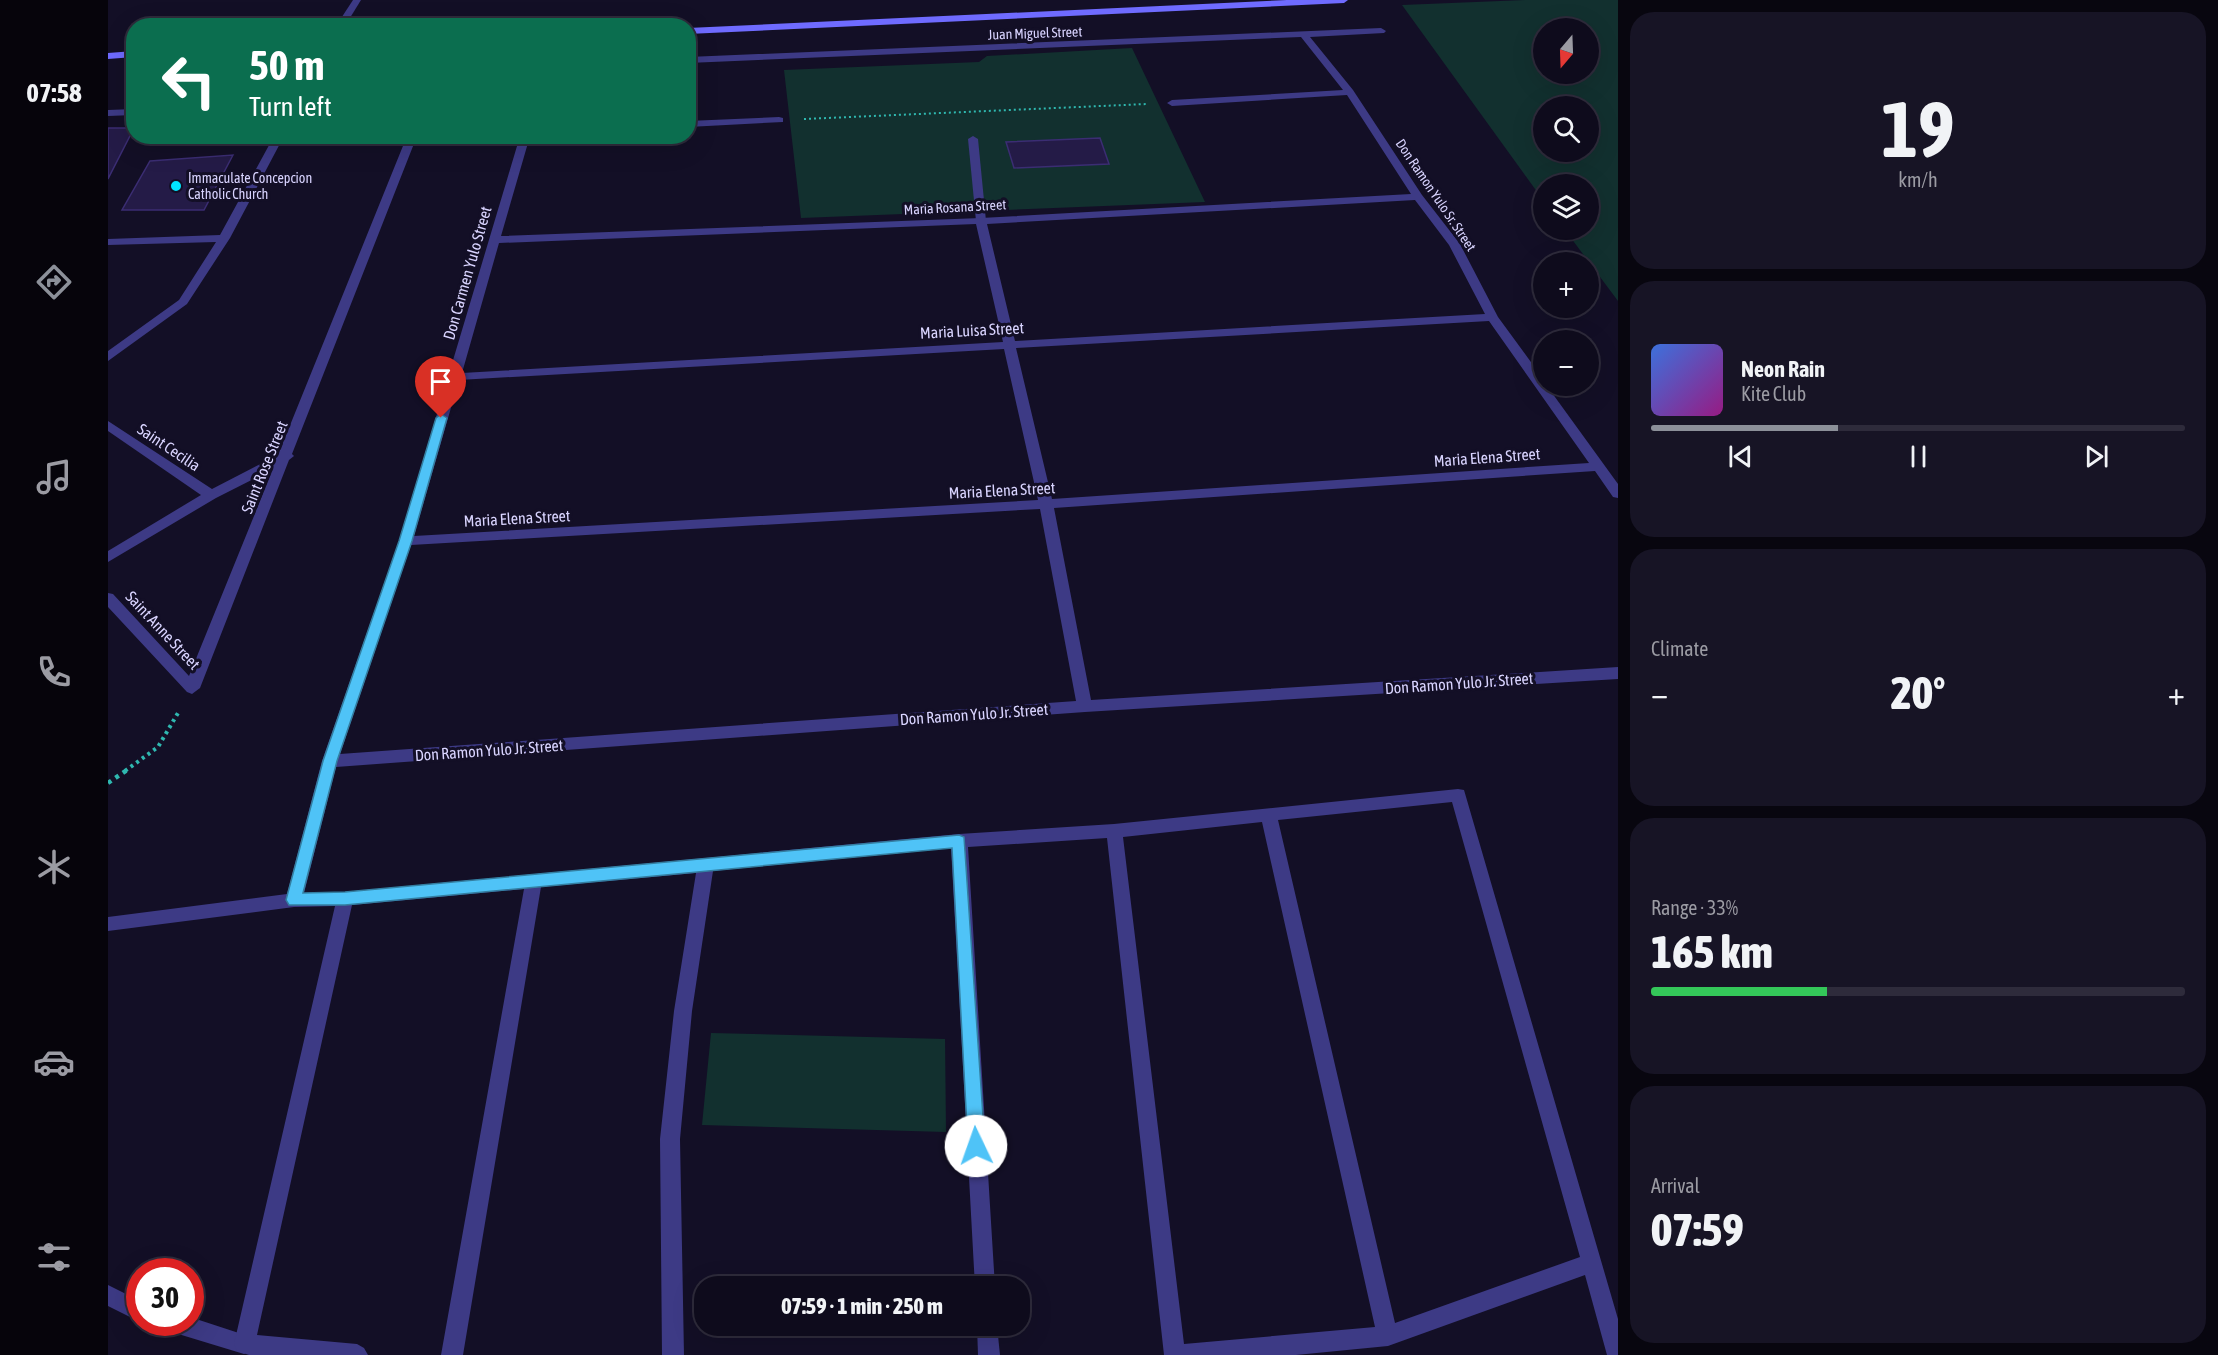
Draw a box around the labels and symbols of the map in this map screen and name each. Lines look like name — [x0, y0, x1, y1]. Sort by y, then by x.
north arrow — [1533, 18, 1599, 84]
street label: Juan Miguel Street — [987, 23, 1083, 43]
street label: Don Ramon Yulo Sr. Street — [1393, 136, 1479, 254]
place label: Immaculate Concepcion Catholic Church — [188, 170, 312, 202]
marker: Immaculate Concepcion Catholic Church — [169, 179, 183, 193]
street label: Maria Rosana Street — [903, 196, 1007, 218]
street label: Don Carmen Yulo Street — [439, 204, 495, 342]
street label: Maria Luisa Street — [920, 318, 1025, 342]
pin — [415, 356, 466, 418]
street label: Saint Rose Street — [237, 418, 291, 516]
street label: Saint Cecilia — [134, 419, 204, 475]
street label: Maria Elena Street — [1433, 444, 1541, 470]
street label: Maria Elena Street — [948, 478, 1056, 502]
street label: Maria Elena Street — [463, 506, 571, 530]
street label: Saint Anne Street — [122, 587, 204, 673]
street label: Don Ramon Yulo Jr. Street — [1384, 669, 1534, 697]
street label: Don Ramon Yulo Jr. Street — [899, 700, 1049, 728]
street label: Don Ramon Yulo Jr. Street — [414, 736, 564, 764]
position arrow — [944, 1114, 1008, 1178]
speed limit sign: 30 — [126, 1258, 204, 1336]

